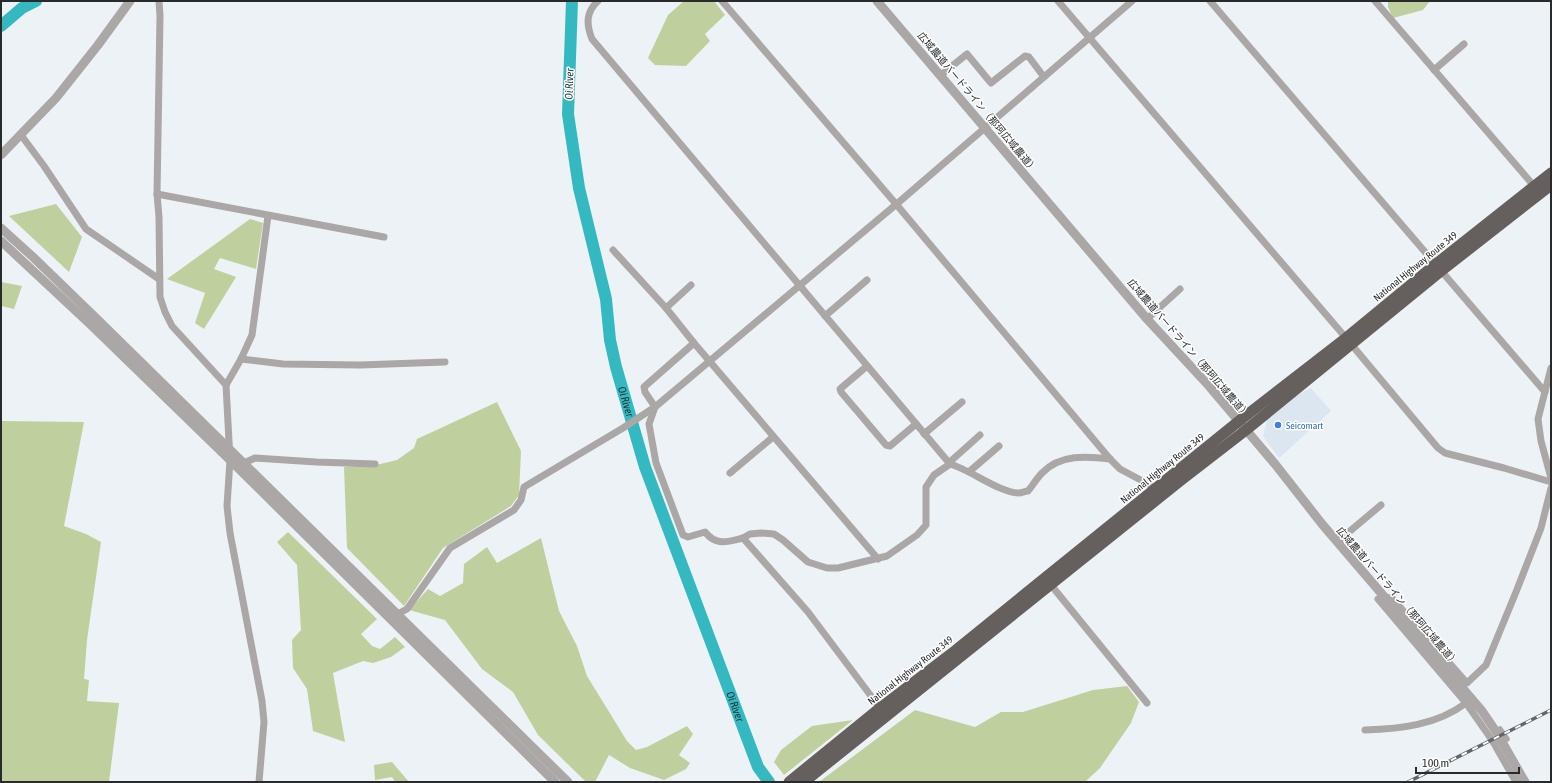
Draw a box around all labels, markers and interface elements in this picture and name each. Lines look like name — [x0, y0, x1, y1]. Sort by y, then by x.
street label: 広域農道バードライン（那珂広域農道） — [916, 30, 1040, 175]
water label: Oi River — [562, 67, 576, 100]
street label: National Highway Route 349 — [1371, 229, 1460, 304]
street label: 広域農道バードライン（那珂広域農道） — [1125, 277, 1252, 420]
water label: Oi River — [616, 385, 636, 419]
marker: Seicomart — [1273, 420, 1283, 430]
place label: Seicomart — [1286, 420, 1323, 431]
street label: National Highway Route 349 — [1118, 431, 1207, 506]
street label: 広域農道バードライン（那珂広域農道） — [1334, 525, 1461, 668]
street label: National Highway Route 349 — [866, 634, 955, 707]
water label: Oi River — [724, 690, 747, 724]
scale bar — [1416, 749, 1519, 775]
text: 100 m — [1422, 756, 1449, 770]

